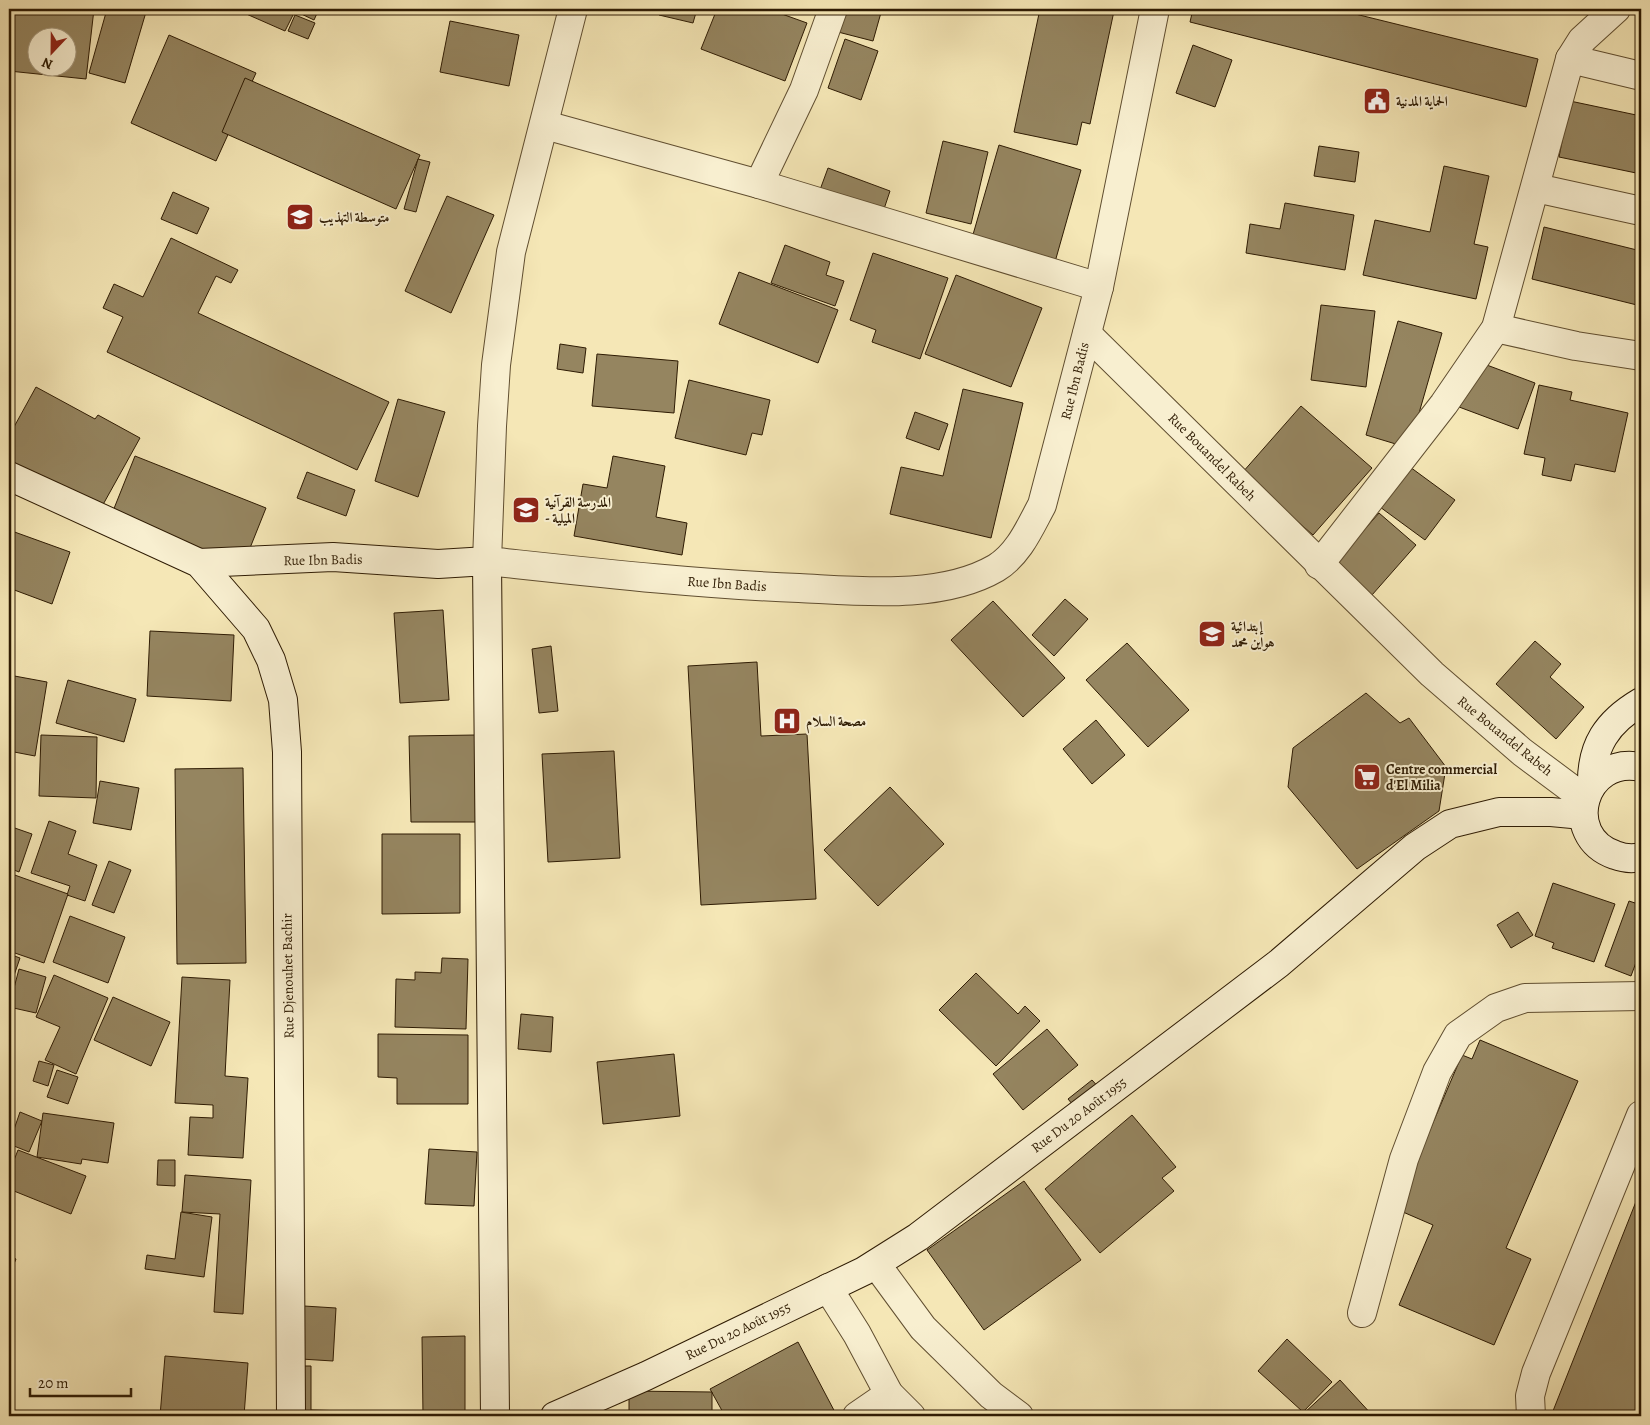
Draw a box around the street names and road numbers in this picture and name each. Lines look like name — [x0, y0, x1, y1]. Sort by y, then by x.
street label: Rue Ibn Badis — [1056, 340, 1094, 422]
street label: Rue Bouandel Rabeh — [1164, 409, 1261, 506]
street label: Rue Ibn Badis — [283, 550, 363, 570]
street label: Rue Ibn Badis — [687, 572, 767, 596]
street label: Rue Bouandel Rabeh — [1453, 692, 1557, 781]
street label: Rue Djenouhet Bachir — [277, 913, 299, 1039]
street label: Rue Du 20 Août 1955 — [1027, 1073, 1131, 1157]
street label: Rue Du 20 Août 1955 — [682, 1297, 794, 1365]

